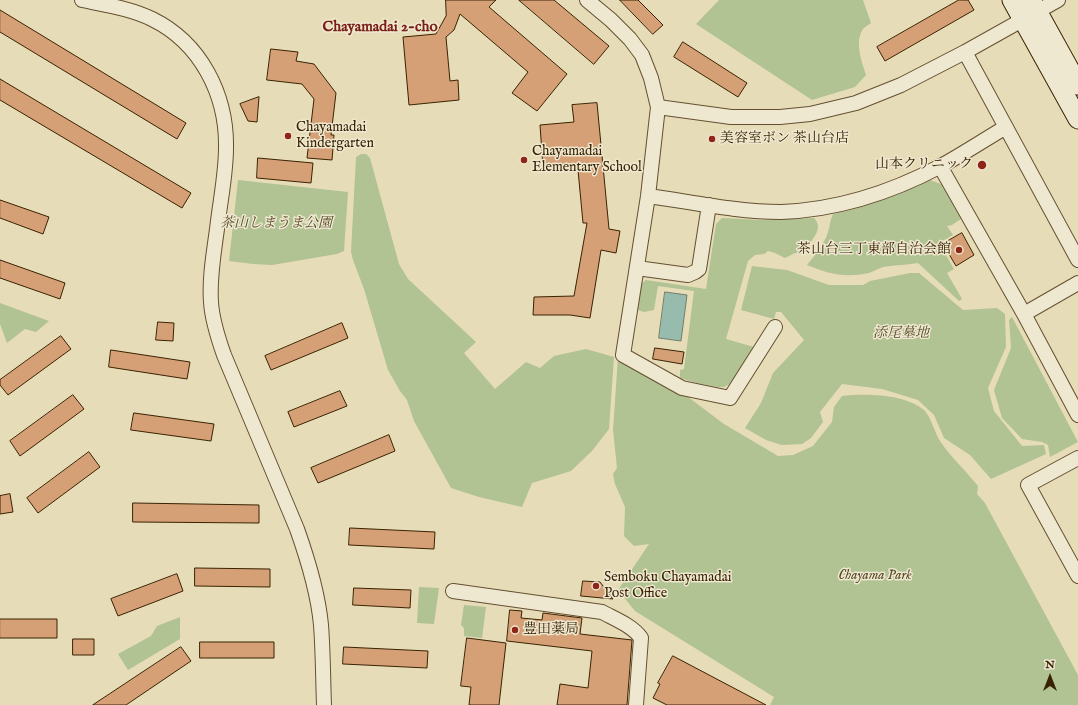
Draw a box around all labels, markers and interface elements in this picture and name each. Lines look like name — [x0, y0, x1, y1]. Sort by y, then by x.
district label: Chayamadai 2-cho — [322, 19, 438, 37]
place label: Chayamadai Kindergarten — [296, 120, 374, 152]
marker: Chayamadai Kindergarten — [283, 131, 293, 141]
place label: 美容室ボン 茶山台店 — [720, 131, 849, 147]
marker: 美容室ボン 茶山台店 — [707, 134, 717, 144]
place label: Chayamadai Elementary School — [532, 144, 642, 176]
marker: Chayamadai Elementary School — [519, 155, 529, 165]
place label: 山本クリニック — [875, 157, 973, 173]
marker: 山本クリニック — [976, 159, 988, 171]
park label: 茶山しまうま公園 — [220, 216, 332, 232]
place label: 茶山台三丁東部自治会館 — [797, 242, 951, 258]
marker: 茶山台三丁東部自治会館 — [954, 245, 964, 255]
park label: 添尾墓地 — [873, 326, 929, 342]
park label: Chayama Park — [838, 568, 912, 584]
place label: Semboku Chayamadai Post Office — [604, 570, 731, 602]
marker: Semboku Chayamadai Post Office — [591, 581, 601, 591]
place label: 豊田薬局 — [523, 622, 579, 638]
marker: 豊田薬局 — [510, 625, 520, 635]
north arrow — [1030, 657, 1070, 697]
text: N — [1045, 658, 1055, 672]

